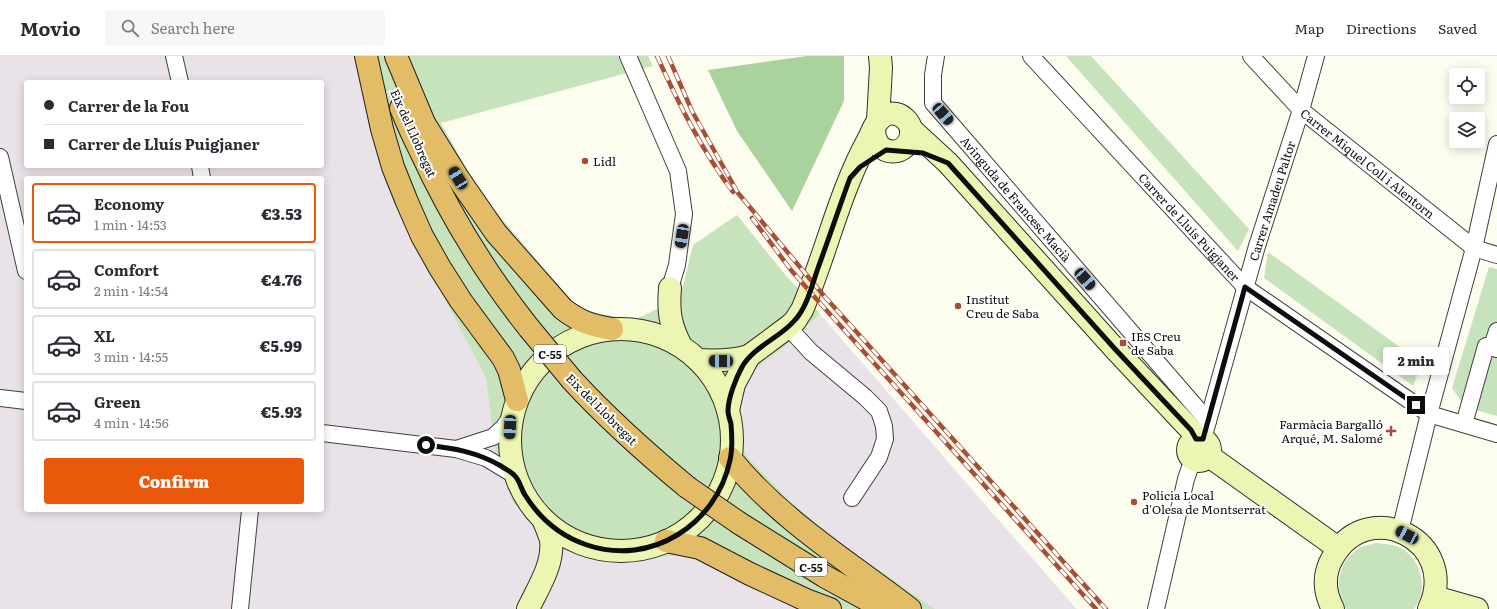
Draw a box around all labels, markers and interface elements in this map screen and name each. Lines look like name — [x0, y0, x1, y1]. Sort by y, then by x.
search box — [105, 10, 385, 46]
text: Movio — [20, 14, 81, 42]
text: Search here — [151, 16, 235, 39]
icon: search — [119, 17, 141, 39]
text: Map — [1294, 18, 1324, 38]
text: Directions — [1346, 18, 1416, 38]
text: Saved — [1438, 18, 1477, 38]
map controls — [1449, 68, 1485, 148]
button: locate — [1449, 68, 1485, 104]
street label: Eix del Llobregat — [386, 86, 442, 180]
text: Carrer de la Fou — [68, 94, 189, 117]
car — [931, 101, 955, 127]
street label: Carrer Miquel Coll i Alentorn — [1297, 104, 1439, 222]
button: layers — [1449, 112, 1485, 148]
text: Carrer de Lluís Puigjaner — [68, 132, 260, 155]
street label: Avinguda de Francesc Macià — [957, 132, 1076, 266]
street label: Carrer Amadeu Paltor — [1244, 138, 1300, 263]
place label: Lidl — [593, 152, 616, 170]
marker: Lidl — [580, 156, 590, 166]
car — [447, 165, 469, 191]
street label: Carrer de Lluís Puigjaner — [1135, 169, 1244, 285]
text: Economy — [94, 192, 164, 215]
icon: car — [46, 195, 82, 231]
text: €3.53 — [261, 202, 302, 225]
text: 1 min · 14:53 — [94, 215, 167, 234]
car — [674, 223, 690, 249]
text: Comfort — [94, 258, 159, 281]
icon: car — [46, 261, 82, 297]
car — [1073, 266, 1097, 292]
text: €4.76 — [261, 268, 302, 291]
text: 2 min · 14:54 — [94, 281, 168, 300]
place label: Institut Creu de Saba — [966, 290, 1039, 322]
marker: Institut Creu de Saba — [953, 301, 963, 311]
text: XL — [94, 324, 115, 347]
icon: car — [46, 327, 82, 363]
place label: IES Creu de Saba — [1131, 327, 1181, 359]
text: €5.99 — [260, 334, 302, 357]
marker: IES Creu de Saba — [1118, 338, 1128, 348]
road number: C-55 — [534, 345, 566, 363]
text: 3 min · 14:55 — [94, 347, 168, 366]
callout: 2 min — [1383, 347, 1449, 375]
text: 2 min — [1397, 351, 1435, 370]
car — [709, 355, 733, 367]
street label: Eix del Llobregat — [562, 369, 642, 449]
text: Green — [94, 390, 141, 413]
icon: car — [46, 393, 82, 429]
route end — [1407, 396, 1425, 414]
text: €5.93 — [261, 400, 302, 423]
text: 4 min · 14:56 — [94, 413, 169, 432]
car — [503, 415, 517, 439]
place label: Farmàcia Bargalló Arqué, M. Salomé — [1279, 415, 1383, 447]
marker: Farmàcia Bargalló Arqué, M. Salomé — [1386, 426, 1396, 436]
route start — [417, 436, 435, 454]
button: Confirm — [44, 458, 304, 504]
place label: Policia Local d'Olesa de Montserrat — [1142, 486, 1266, 518]
marker: Policia Local d'Olesa de Montserrat — [1129, 497, 1139, 507]
car — [1394, 524, 1420, 546]
road number: C-55 — [795, 558, 827, 576]

